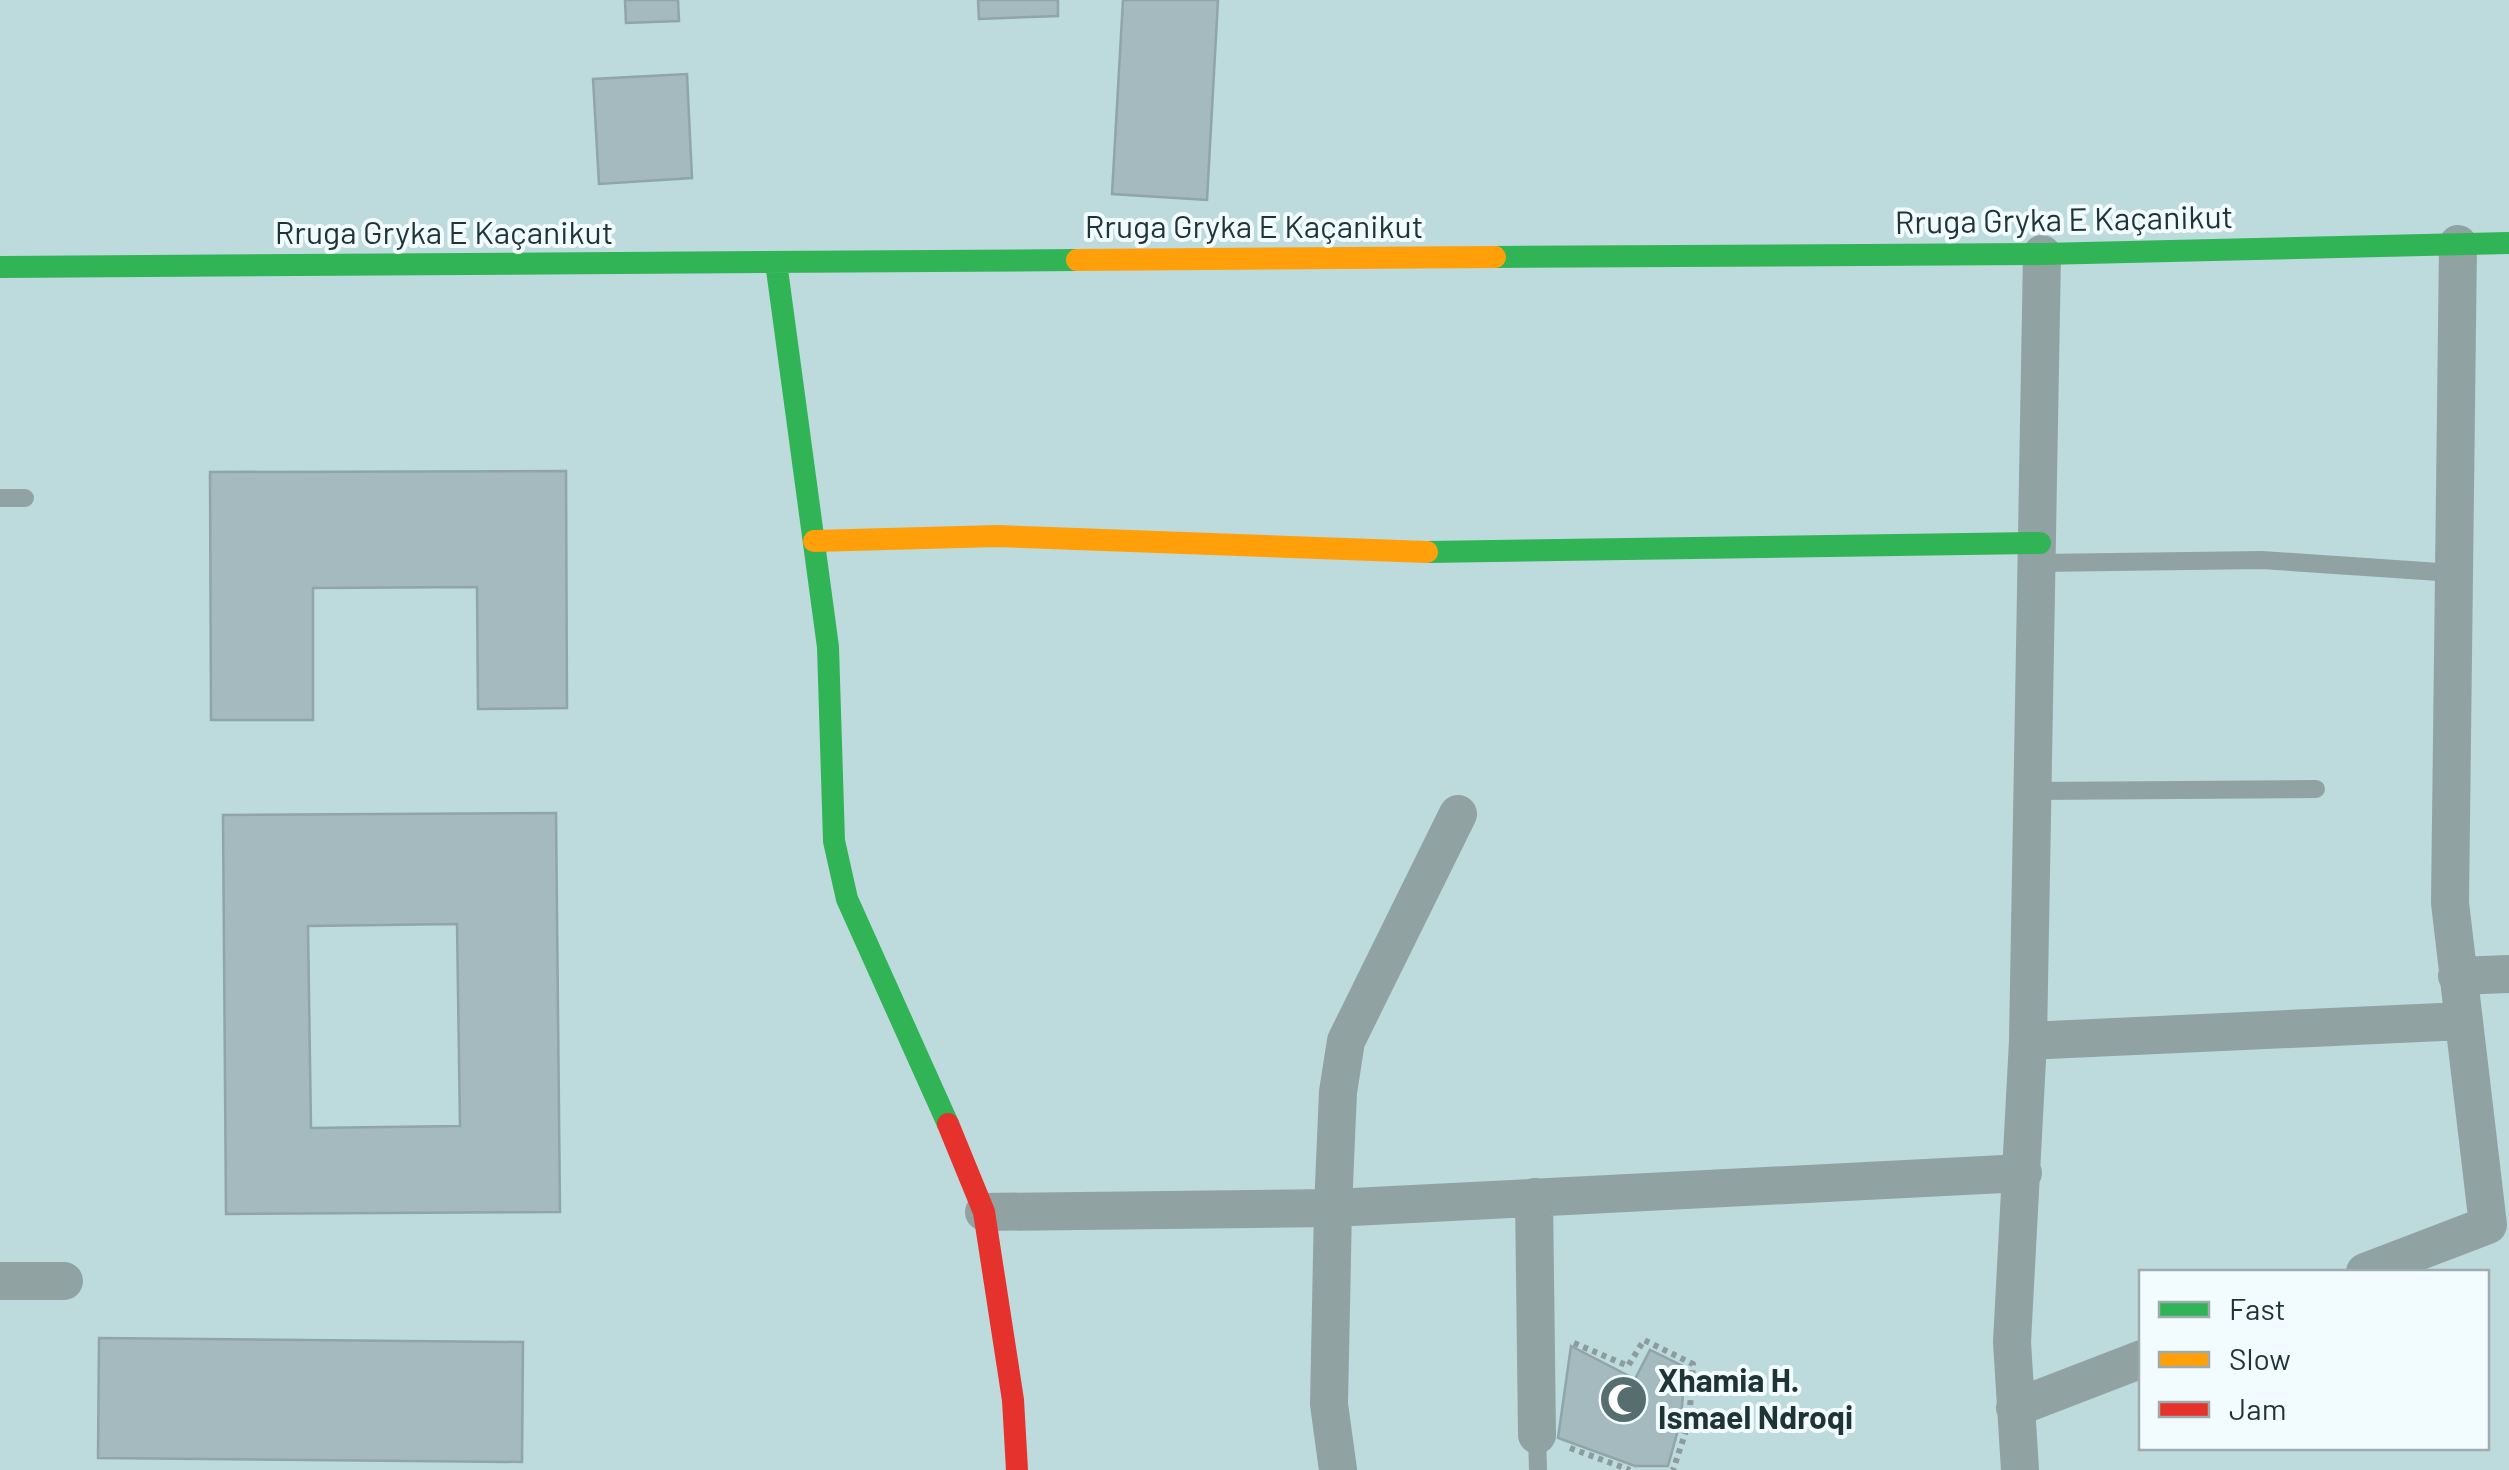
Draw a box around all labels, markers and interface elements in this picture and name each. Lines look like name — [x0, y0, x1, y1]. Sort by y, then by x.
street label: Rruga Gryka E Kaçanikut — [1894, 196, 2234, 240]
street label: Rruga Gryka E Kaçanikut — [1085, 206, 1423, 244]
street label: Rruga Gryka E Kaçanikut — [275, 212, 613, 250]
legend — [2139, 1270, 2489, 1450]
text: Fast — [2229, 1290, 2286, 1326]
text: Slow — [2229, 1340, 2291, 1376]
place label: Xhamia H. Ismael Ndroqi — [1658, 1360, 1853, 1435]
mosque icon: Xhamia H. Ismael Ndroqi — [1597, 1373, 1649, 1425]
text: Jam — [2229, 1390, 2286, 1426]

